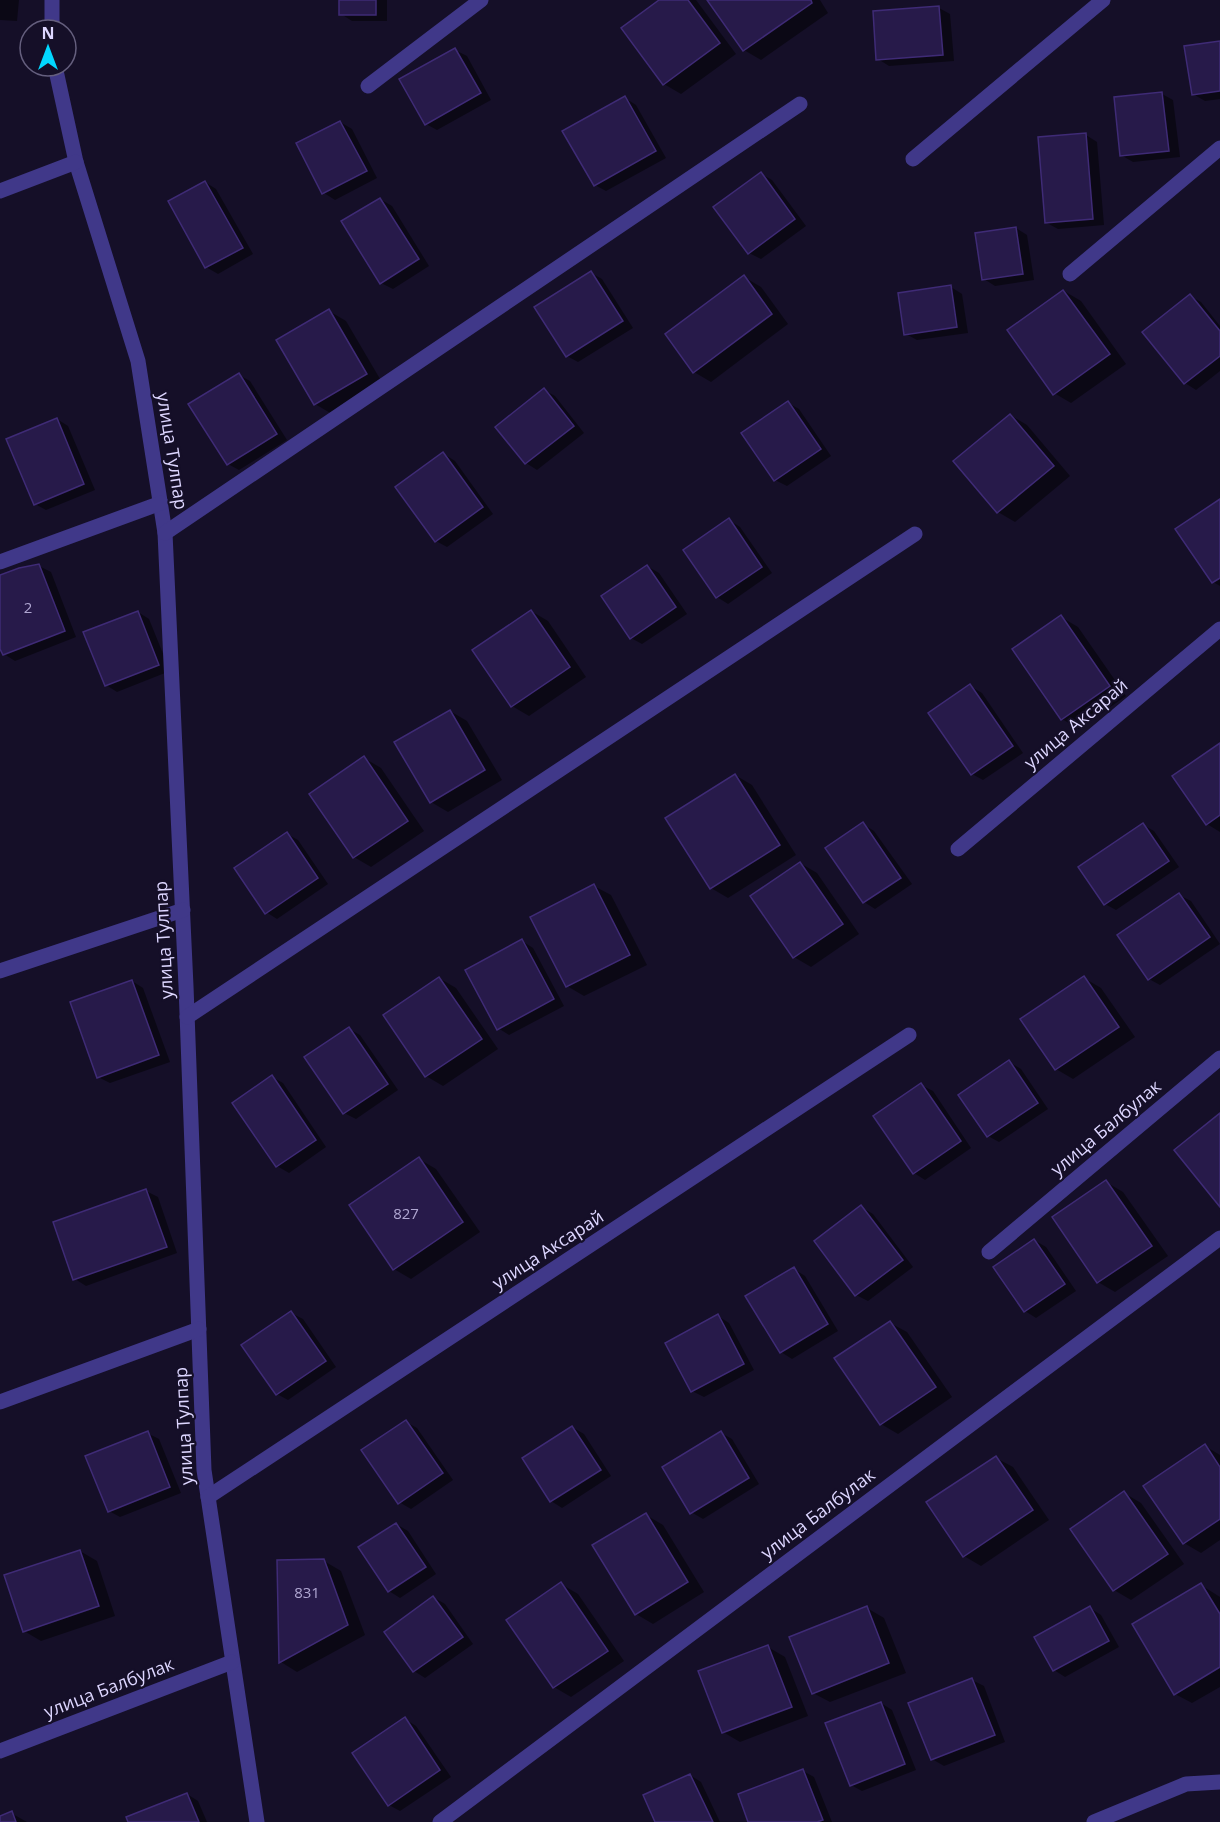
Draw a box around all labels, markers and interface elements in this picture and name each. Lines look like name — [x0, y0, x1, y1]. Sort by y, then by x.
north arrow — [18, 18, 78, 78]
text: N — [41, 22, 55, 44]
street label: улица Тулпар — [152, 391, 194, 511]
house number: 2 — [24, 597, 32, 617]
street label: улица Аксарай — [1018, 673, 1132, 774]
street label: улица Тулпар — [148, 880, 178, 1000]
street label: улица Балбулак — [1045, 1073, 1166, 1181]
house number: 827 — [393, 1203, 419, 1223]
street label: улица Аксарай — [487, 1204, 608, 1294]
street label: улица Тулпар — [168, 1366, 198, 1486]
street label: улица Балбулак — [755, 1462, 880, 1564]
house number: 831 — [294, 1582, 320, 1602]
street label: улица Балбулак — [40, 1651, 178, 1723]

